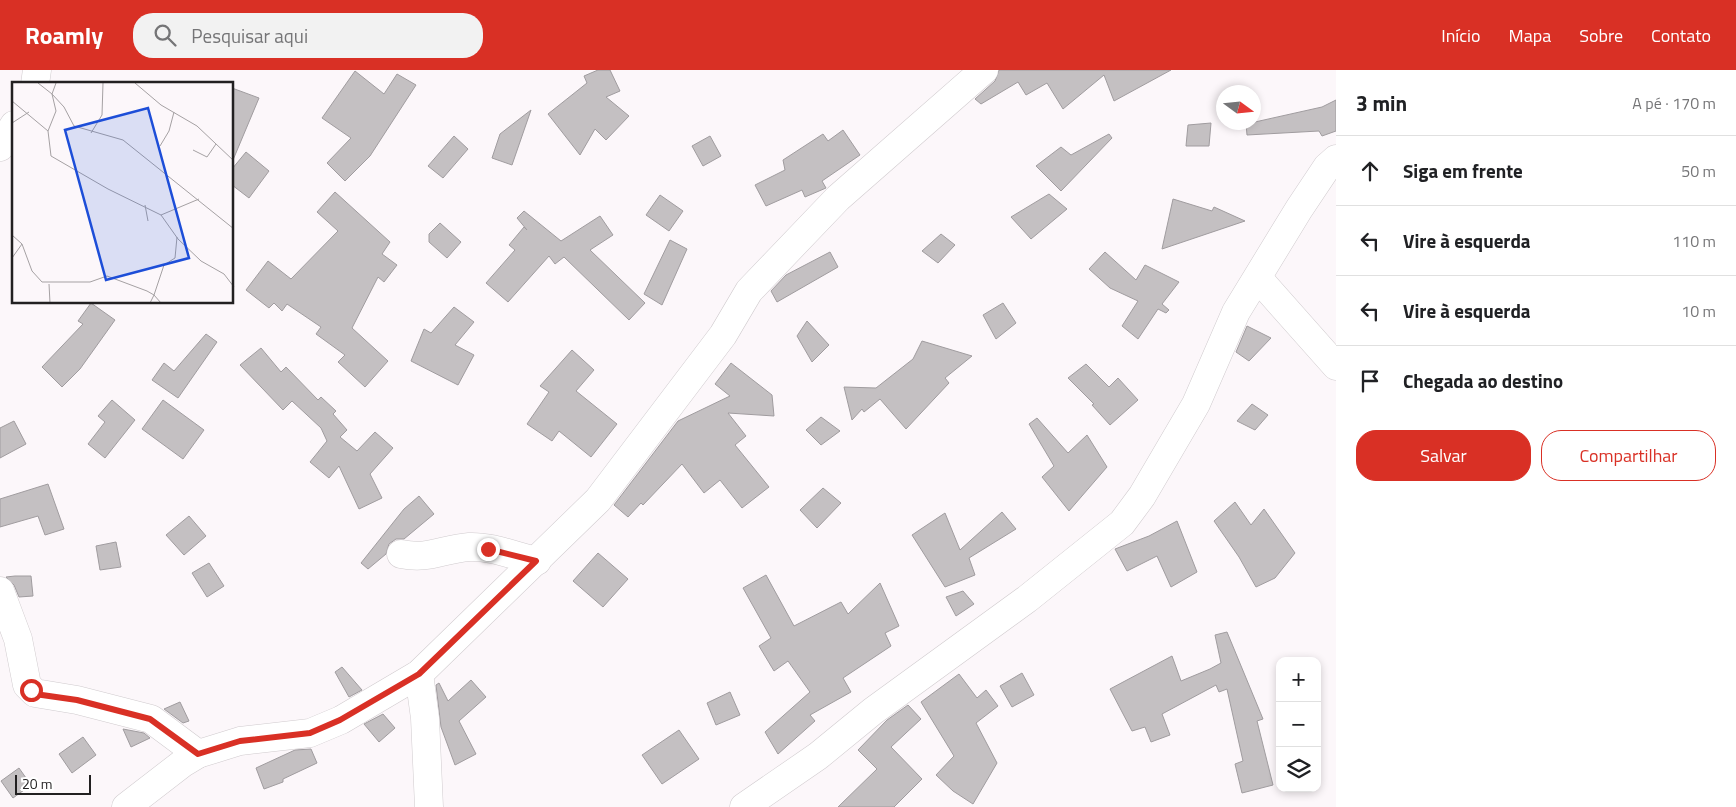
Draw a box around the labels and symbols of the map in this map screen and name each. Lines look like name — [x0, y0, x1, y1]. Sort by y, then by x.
inset map — [12, 82, 234, 304]
north arrow — [1216, 85, 1261, 130]
route end — [477, 538, 500, 561]
route start — [20, 679, 43, 702]
scale bar — [15, 772, 91, 795]

